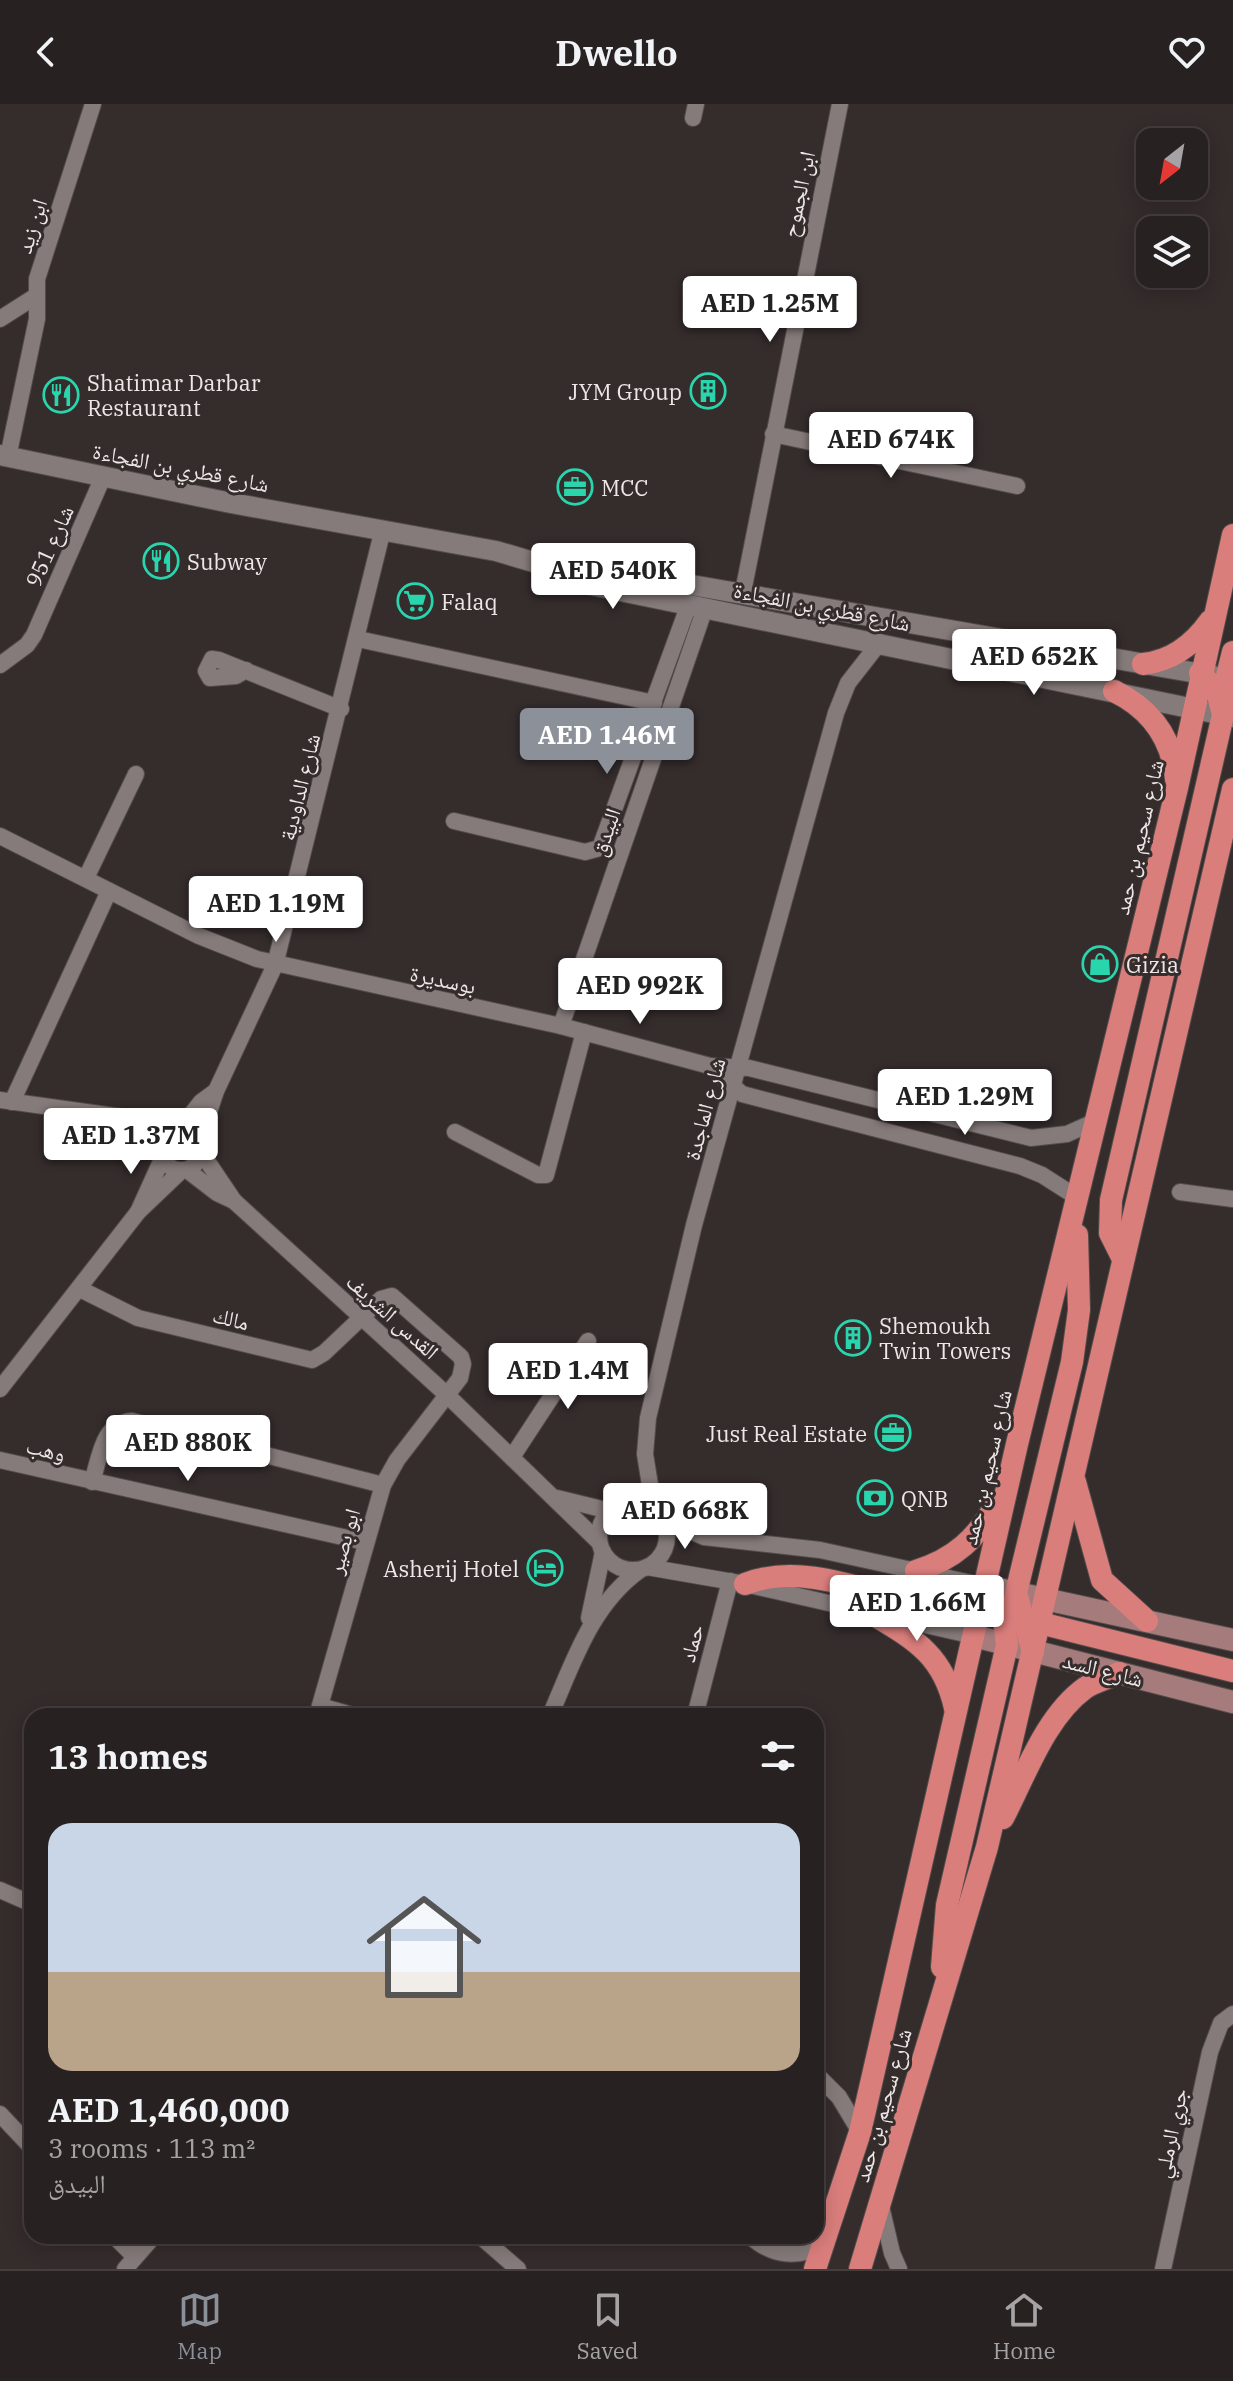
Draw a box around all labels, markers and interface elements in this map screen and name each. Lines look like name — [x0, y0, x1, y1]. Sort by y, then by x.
text: Dwello — [555, 29, 678, 76]
icon: back — [24, 30, 68, 74]
icon: heart — [1165, 30, 1209, 74]
north arrow — [1136, 128, 1208, 200]
map controls — [1136, 128, 1208, 288]
street label: ابن الجموح — [775, 148, 821, 240]
street label: ابن زيد — [9, 195, 53, 257]
button: layers — [1136, 216, 1208, 288]
pin: AED 1.25M — [678, 276, 862, 344]
text: AED 1.25M — [701, 285, 839, 319]
place label: Shatimar Darbar Restaurant — [87, 368, 261, 422]
building icon: JYM Group — [689, 372, 727, 410]
restaurant icon: Shatimar Darbar Restaurant — [42, 376, 80, 414]
place label: JYM Group — [569, 377, 682, 406]
pin: AED 674K — [808, 412, 974, 480]
text: AED 674K — [827, 421, 955, 455]
street label: شارع قطري بن الفجاءة — [90, 436, 272, 502]
office icon: MCC — [556, 468, 594, 506]
place label: MCC — [601, 473, 648, 502]
street label: شارع 951 — [18, 501, 80, 591]
restaurant icon: Subway — [142, 542, 180, 580]
pin: AED 540K — [530, 543, 696, 611]
place label: Subway — [187, 547, 267, 576]
text: AED 540K — [549, 552, 677, 586]
street label: شارع قطري بن الفجاءة — [731, 575, 913, 641]
supermarket icon: Falaq — [396, 582, 434, 620]
place label: Falaq — [441, 587, 498, 616]
pin: AED 652K — [951, 629, 1117, 697]
text: AED 652K — [970, 638, 1098, 672]
pin: AED 1.46M — [515, 708, 699, 776]
text: AED 1.46M — [538, 717, 676, 751]
street label: شارع الداودية — [272, 730, 326, 844]
street label: شارع سحيم بن حمد — [1106, 757, 1171, 918]
street label: البيدق — [583, 804, 627, 860]
pin: AED 1.19M — [184, 876, 368, 944]
text: AED 1.19M — [207, 885, 345, 919]
shop icon: Gizia — [1081, 945, 1119, 983]
place label: Gizia — [1126, 950, 1179, 979]
street label: بوسديرة — [407, 958, 479, 1000]
pin: AED 992K — [557, 958, 723, 1026]
text: AED 992K — [576, 967, 704, 1001]
street label: شارع الماجدة — [676, 1055, 732, 1163]
pin: AED 1.29M — [873, 1069, 1057, 1137]
text: AED 1.29M — [896, 1078, 1034, 1112]
pin: AED 1.37M — [39, 1108, 223, 1176]
text: AED 1.37M — [62, 1117, 200, 1151]
street label: القدس الشريف — [341, 1267, 445, 1365]
street label: مالك — [210, 1300, 252, 1336]
place label: Shemoukh Twin Towers — [879, 1311, 1011, 1365]
building icon: Shemoukh Twin Towers — [834, 1319, 872, 1357]
pin: AED 1.4M — [485, 1343, 651, 1411]
text: AED 1.4M — [507, 1352, 629, 1386]
street label: شارع سحيم بن حمد — [954, 1387, 1019, 1548]
office icon: Just Real Estate — [874, 1414, 912, 1452]
pin: AED 880K — [105, 1415, 271, 1483]
place label: Just Real Estate — [706, 1419, 867, 1448]
text: AED 880K — [124, 1424, 252, 1458]
street label: وهب — [24, 1430, 68, 1468]
bank icon: QNB — [856, 1479, 894, 1517]
pin: AED 668K — [602, 1483, 768, 1551]
place label: QNB — [901, 1484, 949, 1513]
text: AED 668K — [621, 1492, 749, 1526]
street label: ابو بصير — [320, 1505, 366, 1578]
hotel icon: Asherij Hotel — [526, 1549, 564, 1587]
place label: Asherij Hotel — [383, 1554, 519, 1583]
pin: AED 1.66M — [825, 1575, 1009, 1643]
text: AED 1.66M — [848, 1584, 986, 1618]
street label: حماد — [672, 1621, 710, 1665]
street label: شارع السد — [1060, 1645, 1146, 1693]
text: 13 homes — [48, 1734, 208, 1778]
icon: filters — [756, 1734, 800, 1778]
icon: home — [352, 1875, 496, 2019]
street label: شارع سحيم بن حمد — [846, 2025, 919, 2185]
street label: جري الرملي — [1146, 2086, 1197, 2181]
text: AED 1,460,000 — [48, 2087, 290, 2131]
text: 3 rooms · 113 m² — [48, 2131, 255, 2165]
text: البيدق — [48, 2166, 106, 2200]
tab: Map — [177, 2288, 222, 2365]
tab: Saved — [577, 2288, 638, 2365]
tab: Home — [993, 2288, 1056, 2365]

